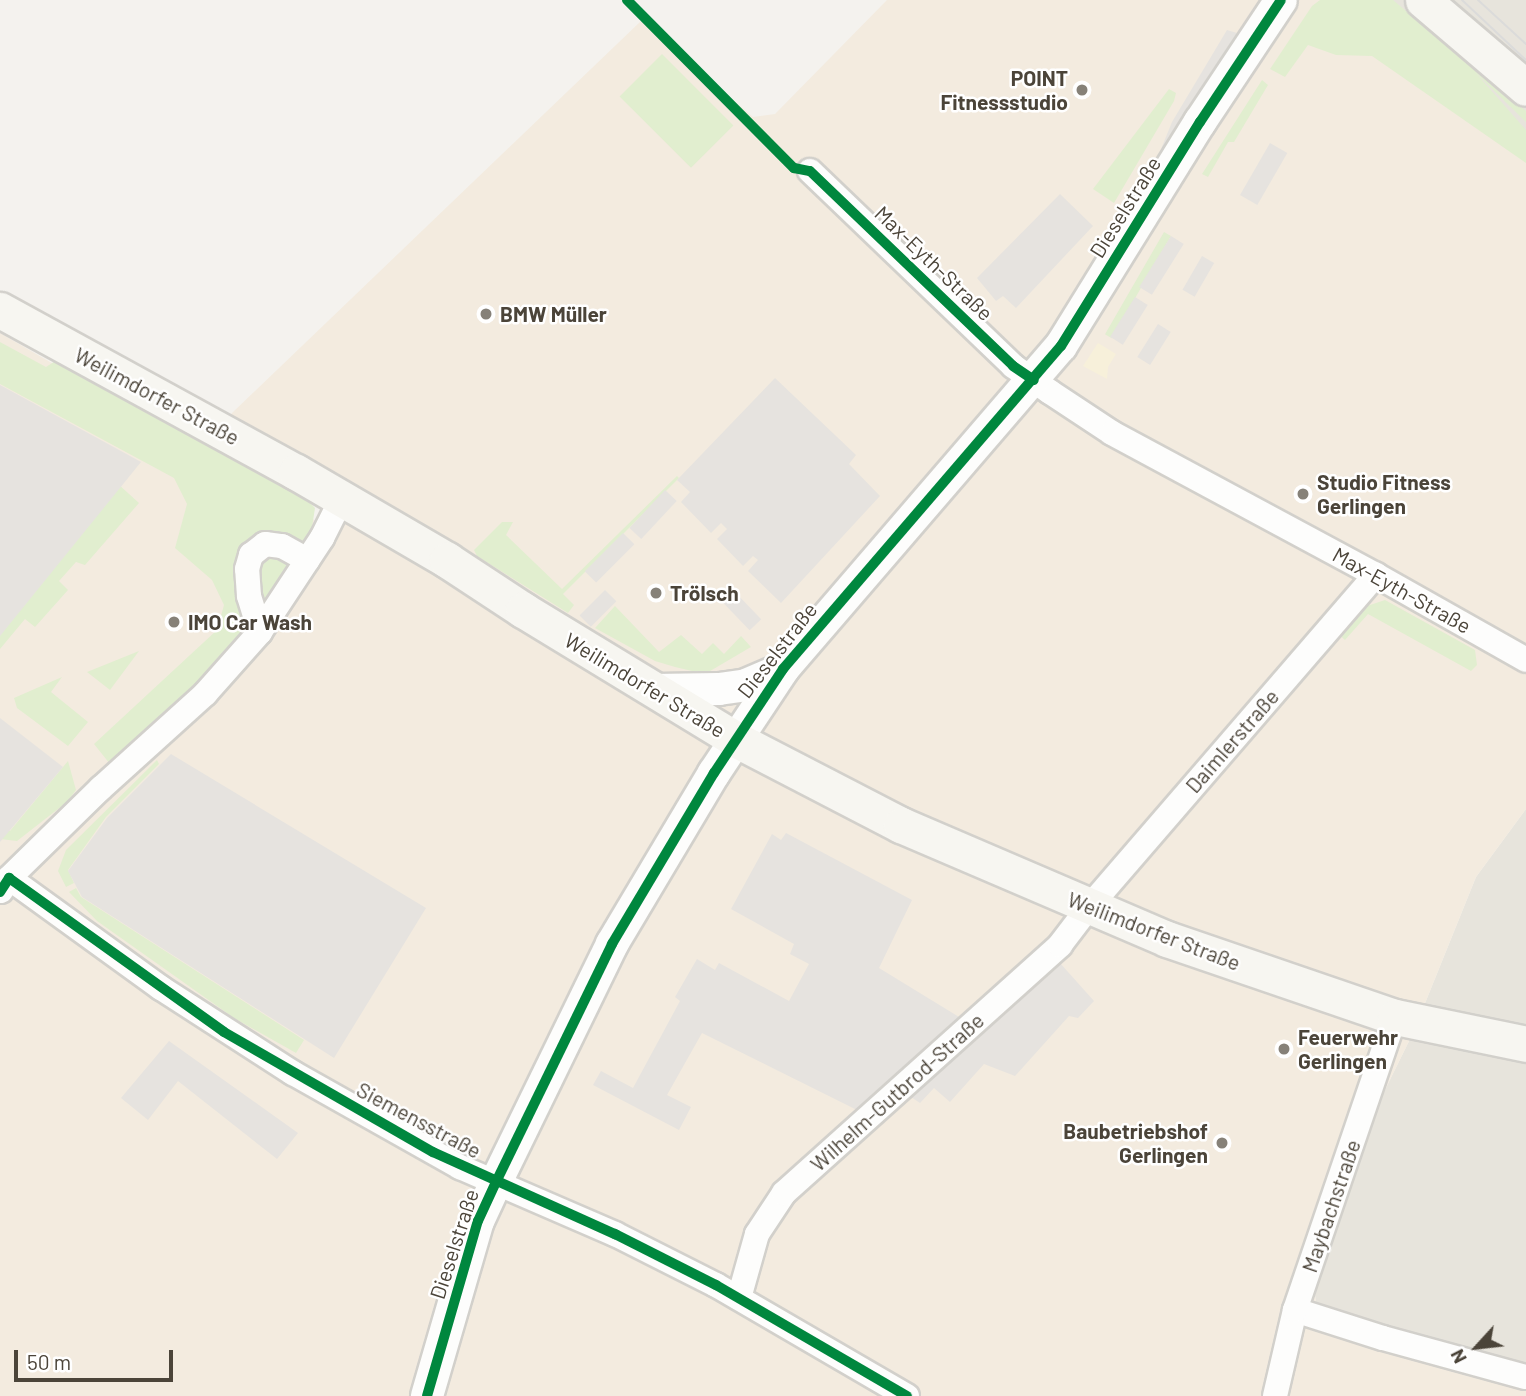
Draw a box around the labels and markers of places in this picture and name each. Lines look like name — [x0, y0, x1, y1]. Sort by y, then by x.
place label: POINT Fitnessstudio — [940, 65, 1068, 115]
marker: POINT Fitnessstudio — [1074, 82, 1090, 98]
place label: BMW Müller — [500, 301, 607, 327]
marker: BMW Müller — [478, 306, 494, 322]
place label: Studio Fitness Gerlingen — [1317, 469, 1451, 519]
marker: Studio Fitness Gerlingen — [1295, 486, 1311, 502]
place label: Trölsch — [670, 580, 739, 606]
marker: Trölsch — [648, 585, 664, 601]
place label: IMO Car Wash — [188, 609, 312, 635]
marker: IMO Car Wash — [166, 614, 182, 630]
place label: Feuerwehr Gerlingen — [1298, 1024, 1398, 1074]
marker: Feuerwehr Gerlingen — [1276, 1041, 1292, 1057]
place label: Baubetriebshof Gerlingen — [1063, 1118, 1208, 1168]
marker: Baubetriebshof Gerlingen — [1214, 1135, 1230, 1151]

